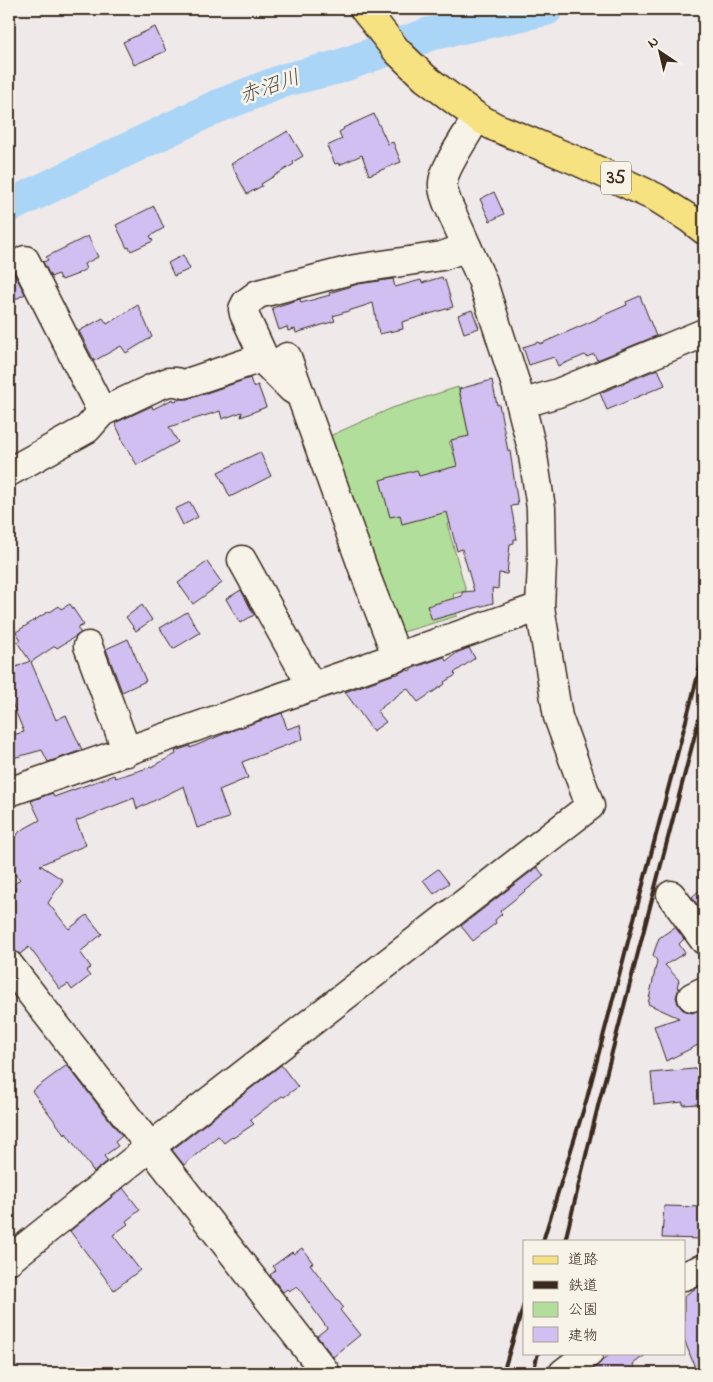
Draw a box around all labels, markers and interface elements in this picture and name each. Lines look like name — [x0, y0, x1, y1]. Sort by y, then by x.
north arrow — [636, 28, 686, 78]
text: N — [644, 31, 663, 54]
water label: 赤沼川 — [235, 64, 305, 112]
road number: 35 — [601, 162, 631, 194]
legend — [523, 1240, 686, 1354]
text: 道路 — [568, 1249, 598, 1271]
text: 鉄道 — [568, 1275, 598, 1297]
text: 公園 — [568, 1299, 598, 1321]
text: 建物 — [568, 1325, 598, 1347]

